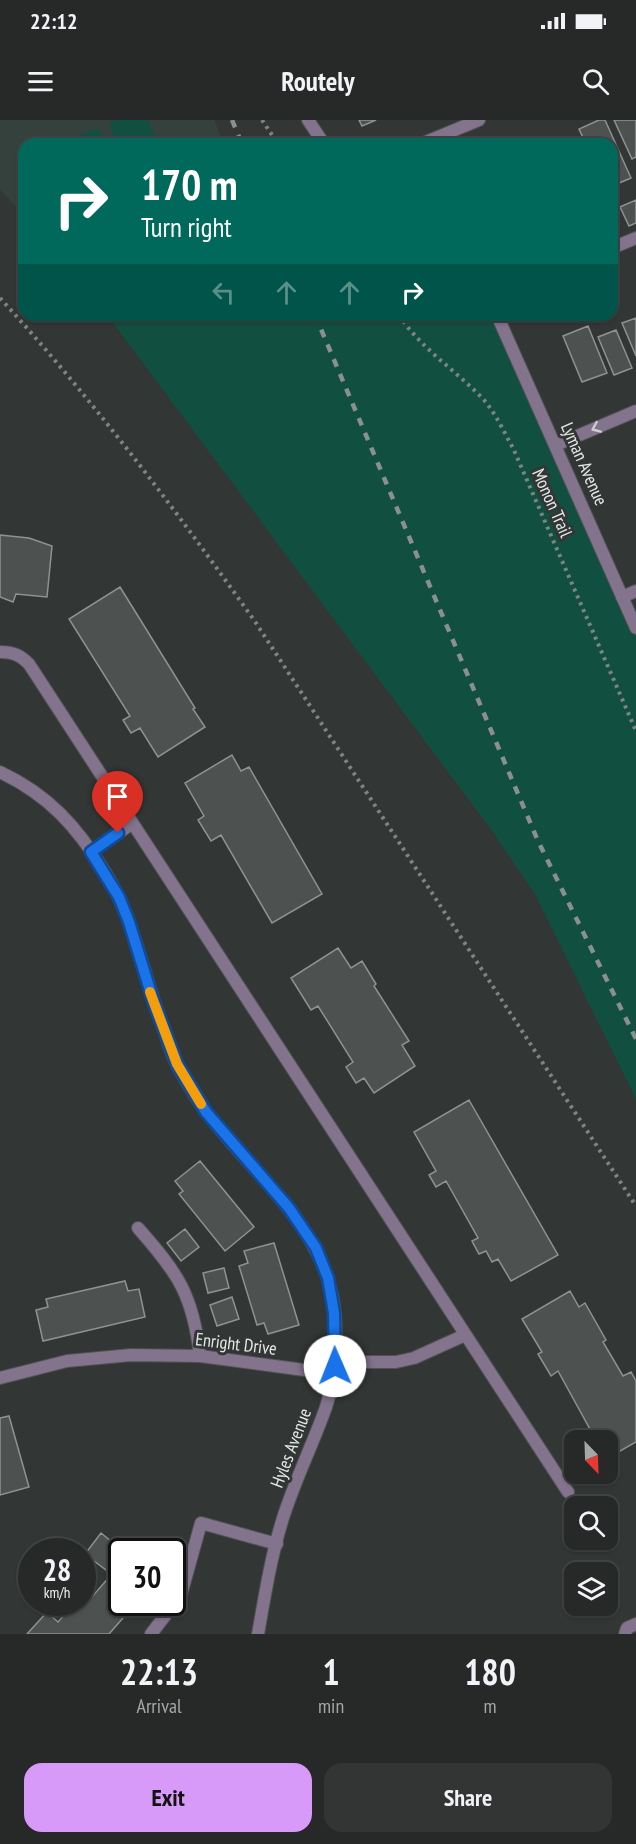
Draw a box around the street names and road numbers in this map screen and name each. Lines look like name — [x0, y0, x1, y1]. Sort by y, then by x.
street label: Lyman Avenue — [556, 419, 613, 509]
street label: Monon Trail — [527, 465, 578, 542]
street label: Enright Drive — [194, 1327, 278, 1360]
street label: Hyles Avenue — [265, 1405, 316, 1491]

